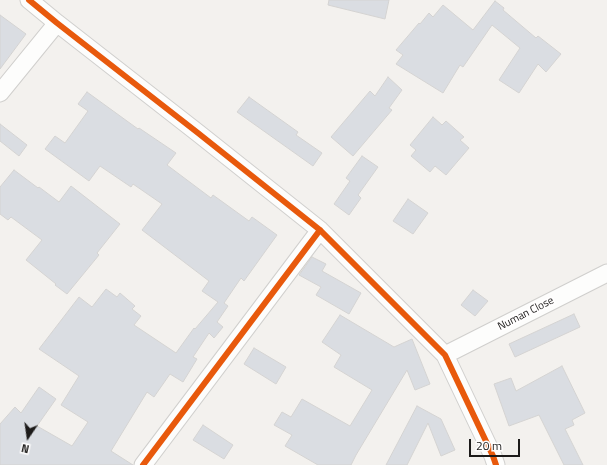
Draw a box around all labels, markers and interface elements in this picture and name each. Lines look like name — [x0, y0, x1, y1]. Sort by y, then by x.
street label: Numan Close — [496, 294, 556, 334]
north arrow — [8, 417, 48, 457]
scale bar — [471, 431, 522, 457]
text: 20 m — [476, 436, 502, 455]
text: N — [20, 440, 31, 457]

